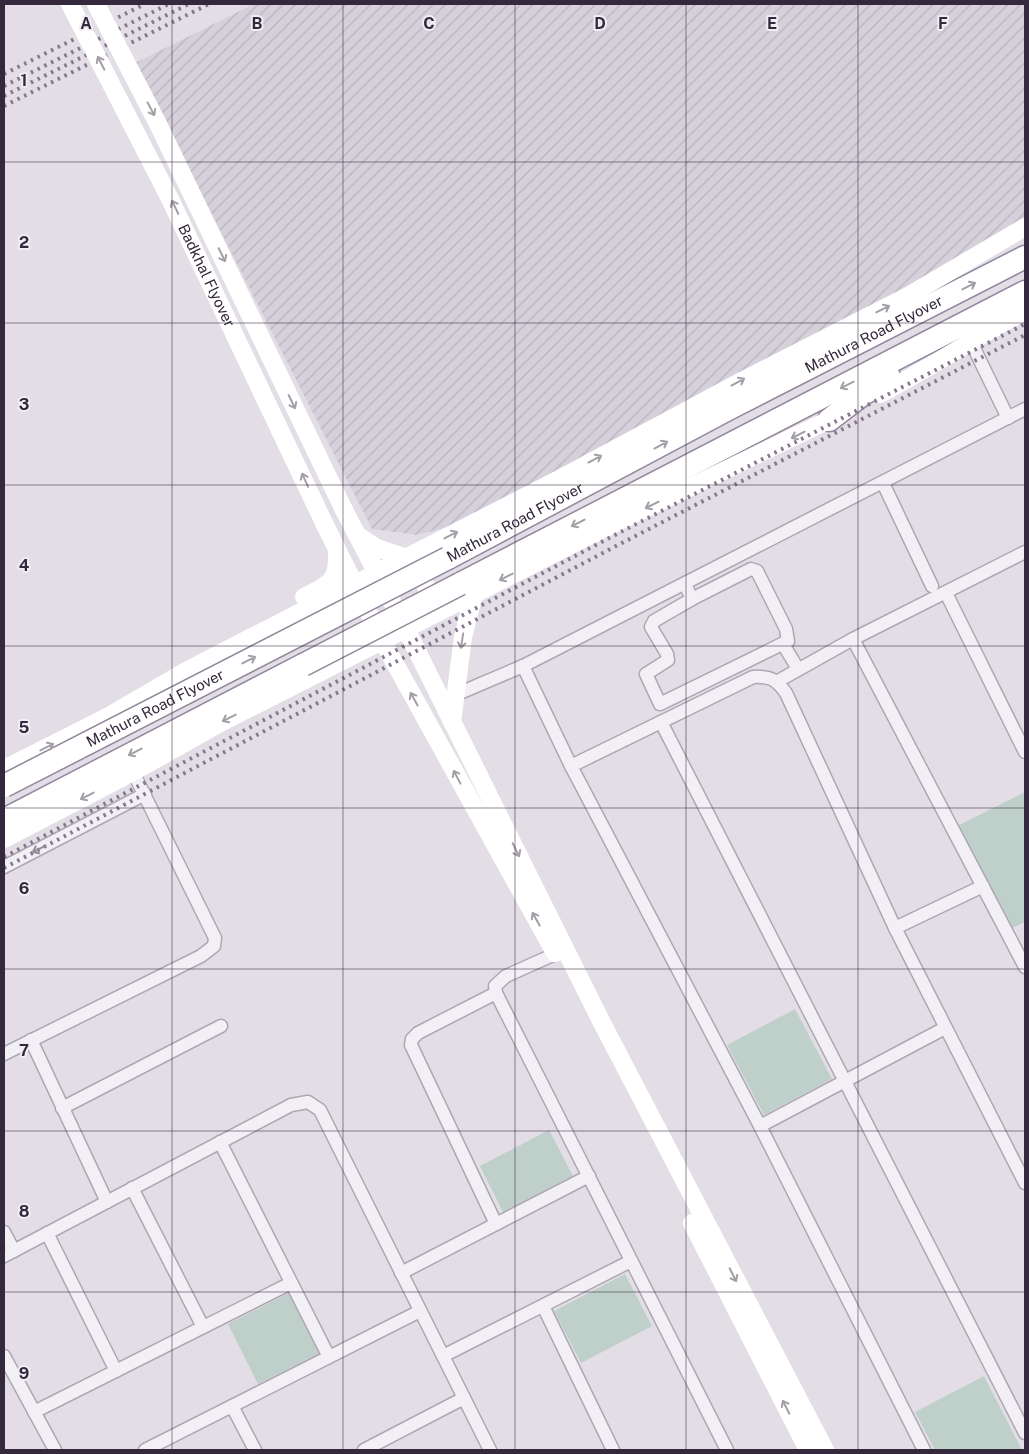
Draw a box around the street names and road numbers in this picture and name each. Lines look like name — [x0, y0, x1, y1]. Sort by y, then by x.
street label: Badkhal Flyover — [175, 221, 239, 330]
street label: Mathura Road Flyover — [802, 292, 945, 376]
street label: Mathura Road Flyover — [444, 479, 586, 565]
street label: Mathura Road Flyover — [83, 665, 227, 750]

